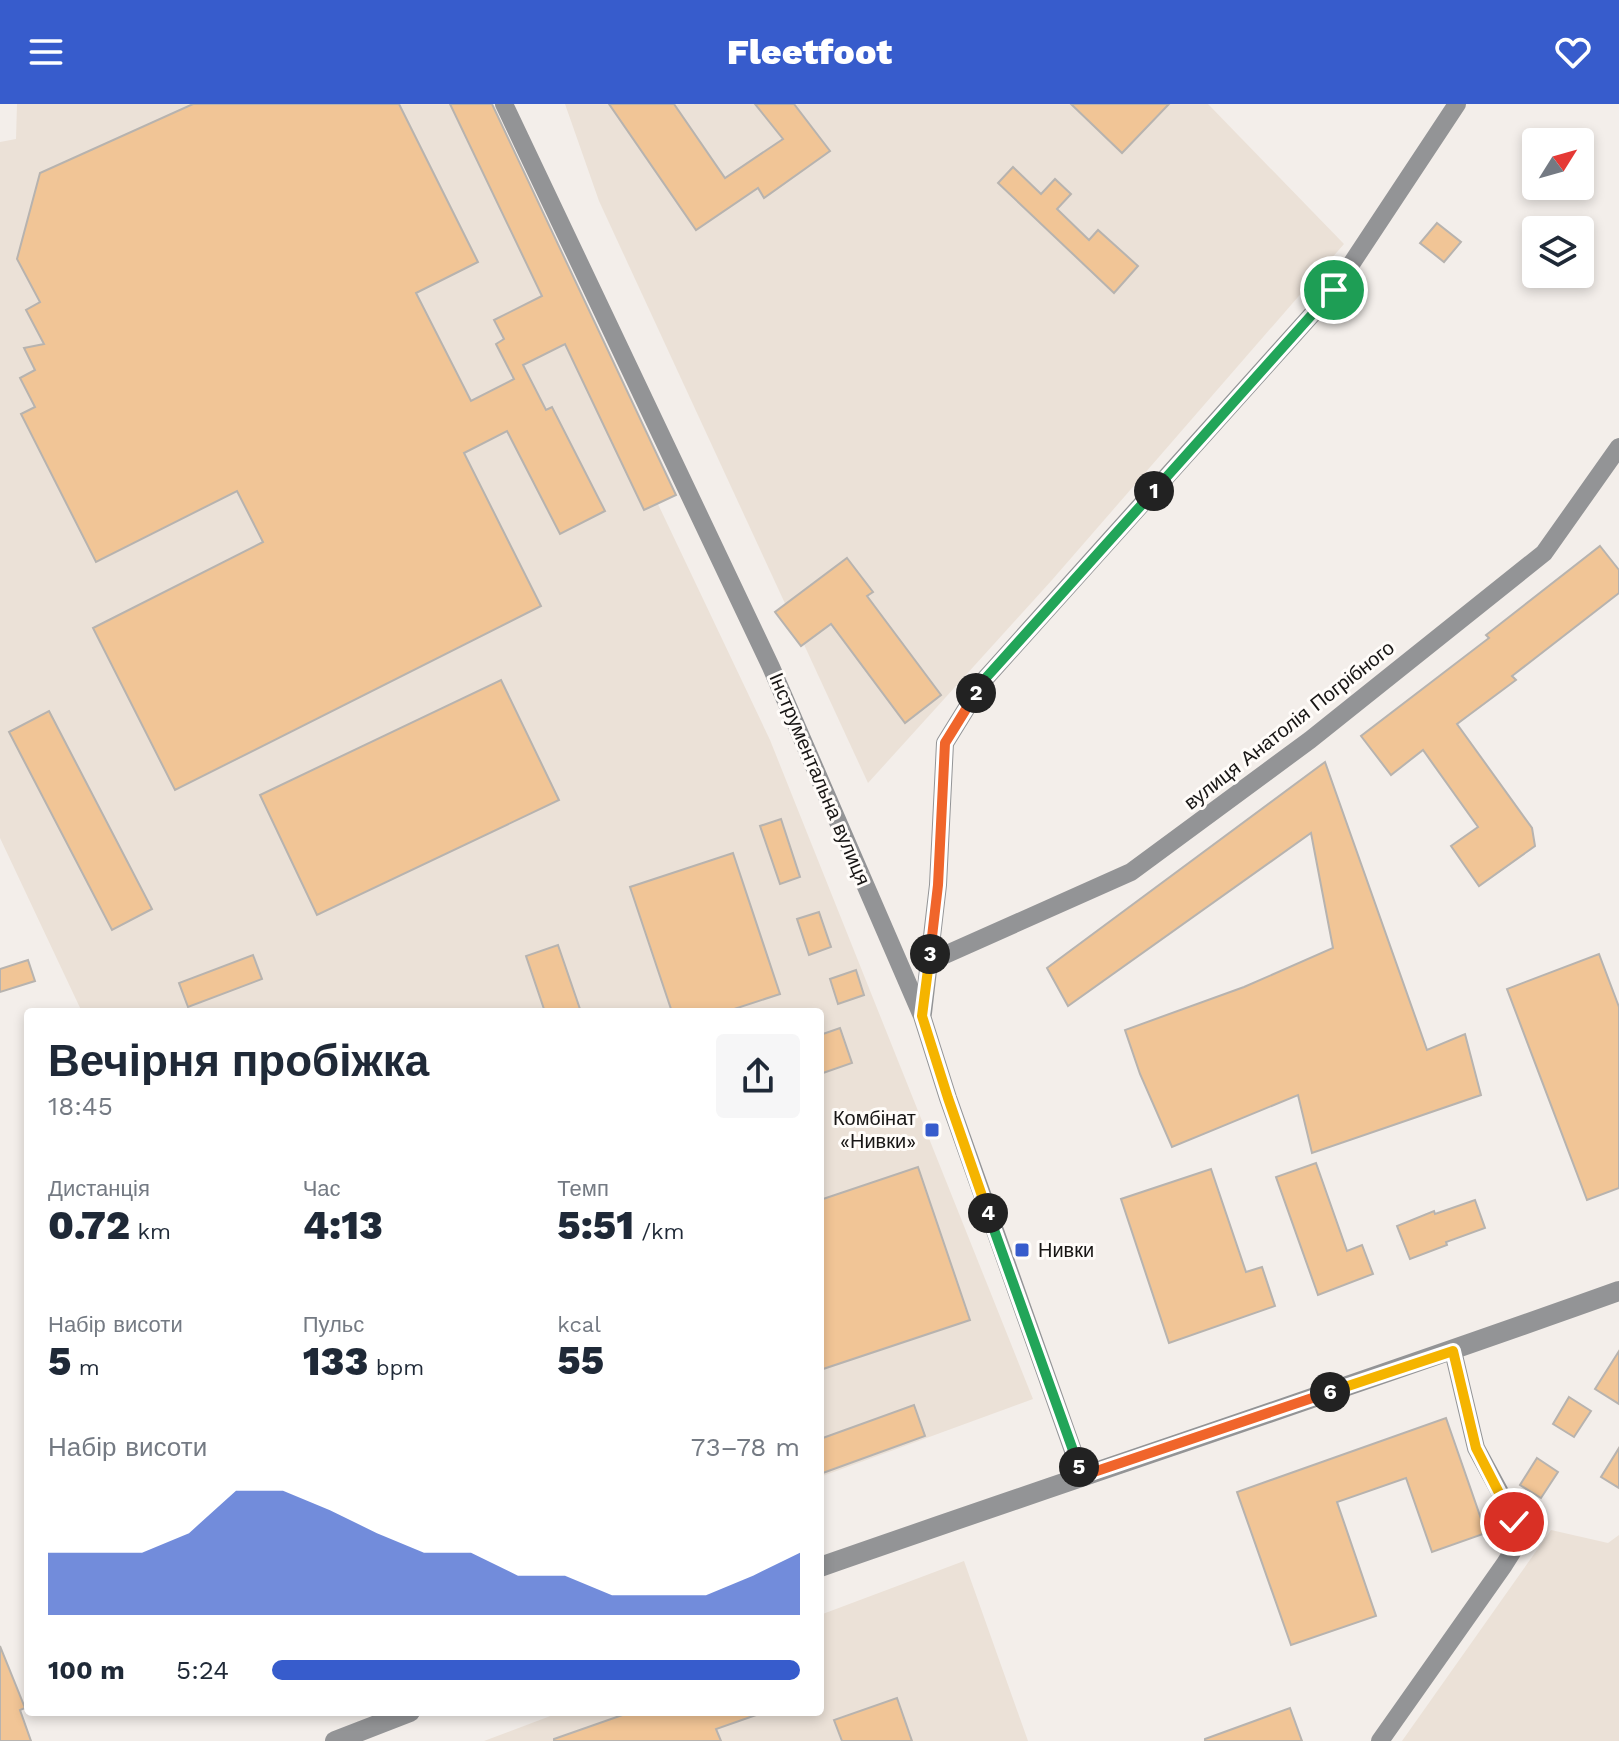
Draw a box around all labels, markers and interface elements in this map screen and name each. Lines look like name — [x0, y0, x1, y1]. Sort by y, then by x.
icon: menu — [24, 30, 68, 74]
icon: heart — [1551, 30, 1595, 74]
text: Fleetfoot — [727, 31, 892, 73]
north arrow — [1522, 128, 1594, 200]
map controls — [1522, 128, 1594, 288]
button: layers — [1522, 216, 1594, 288]
pin — [1300, 256, 1368, 324]
icon: arrive — [1312, 268, 1356, 312]
pin: 1 — [1134, 471, 1174, 511]
text: 1 — [1149, 478, 1159, 503]
street label: вулиця Анатолія Погрібного — [1179, 635, 1399, 815]
street label: Інструментальна вулиця — [764, 669, 876, 889]
pin: 2 — [956, 673, 996, 713]
text: 2 — [969, 680, 983, 705]
pin: 3 — [910, 934, 950, 974]
text: 3 — [923, 941, 937, 966]
button: share — [716, 1034, 800, 1118]
text: Вечірня пробіжка — [48, 1035, 429, 1087]
text: 18:45 — [48, 1091, 113, 1121]
place label: Комбінат «Нивки» — [833, 1106, 916, 1153]
marker: Комбінат «Нивки» — [923, 1121, 941, 1139]
text: Дистанція — [48, 1176, 150, 1201]
text: Час — [303, 1176, 341, 1201]
text: Темп — [557, 1176, 609, 1201]
pin: 4 — [968, 1193, 1008, 1233]
text: 4 — [981, 1200, 995, 1225]
text: 0.72 — [48, 1202, 130, 1249]
text: 4:13 — [303, 1202, 383, 1249]
text: 5:51 — [557, 1202, 634, 1249]
text: km — [130, 1219, 171, 1244]
text: /km — [634, 1219, 685, 1244]
place label: Нивки — [1038, 1238, 1094, 1262]
marker: Нивки — [1013, 1241, 1031, 1259]
text: Набір висоти — [48, 1312, 183, 1337]
text: Пульс — [303, 1312, 364, 1337]
text: kcal — [557, 1312, 601, 1337]
text: 55 — [557, 1337, 604, 1384]
text: 5 — [48, 1338, 71, 1385]
text: 133 — [303, 1338, 368, 1385]
text: m — [71, 1355, 100, 1380]
text: bpm — [368, 1355, 424, 1380]
pin: 6 — [1310, 1372, 1350, 1412]
text: 6 — [1323, 1379, 1337, 1404]
text: Набір висоти — [48, 1432, 207, 1462]
text: 73–78 m — [691, 1432, 800, 1462]
pin: 5 — [1059, 1447, 1099, 1487]
text: 5 — [1073, 1454, 1085, 1479]
pin — [1480, 1488, 1548, 1556]
icon: check — [1492, 1500, 1536, 1544]
text: 100 m — [48, 1655, 125, 1685]
text: 5:24 — [176, 1655, 229, 1685]

